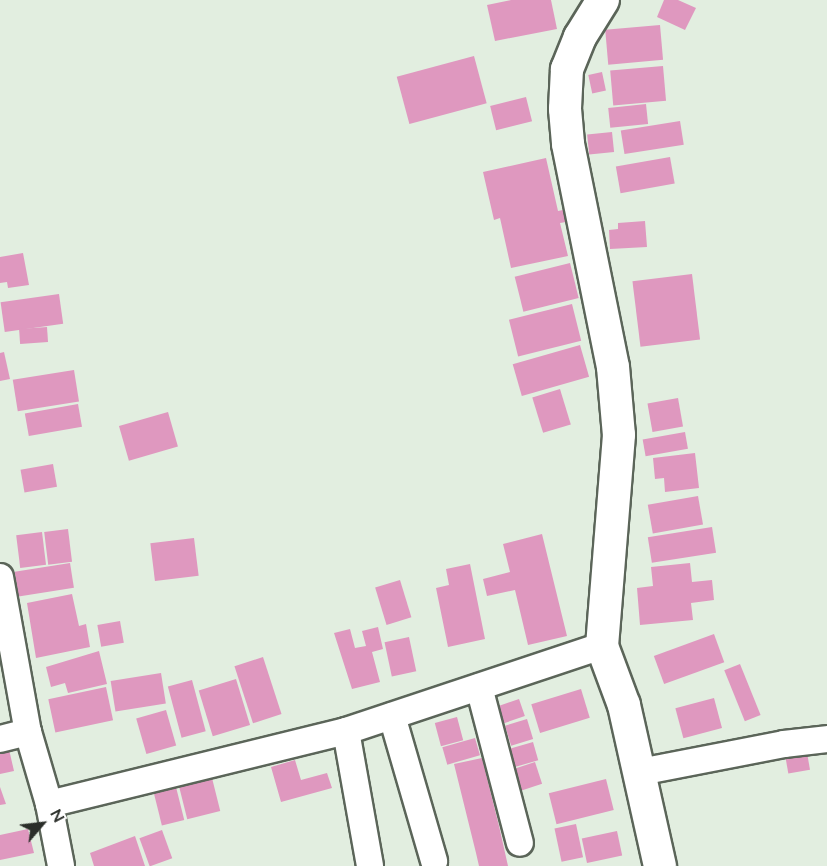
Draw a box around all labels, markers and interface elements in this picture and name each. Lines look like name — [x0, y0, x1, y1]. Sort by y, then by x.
north arrow — [12, 794, 72, 854]
text: N — [47, 805, 70, 825]

